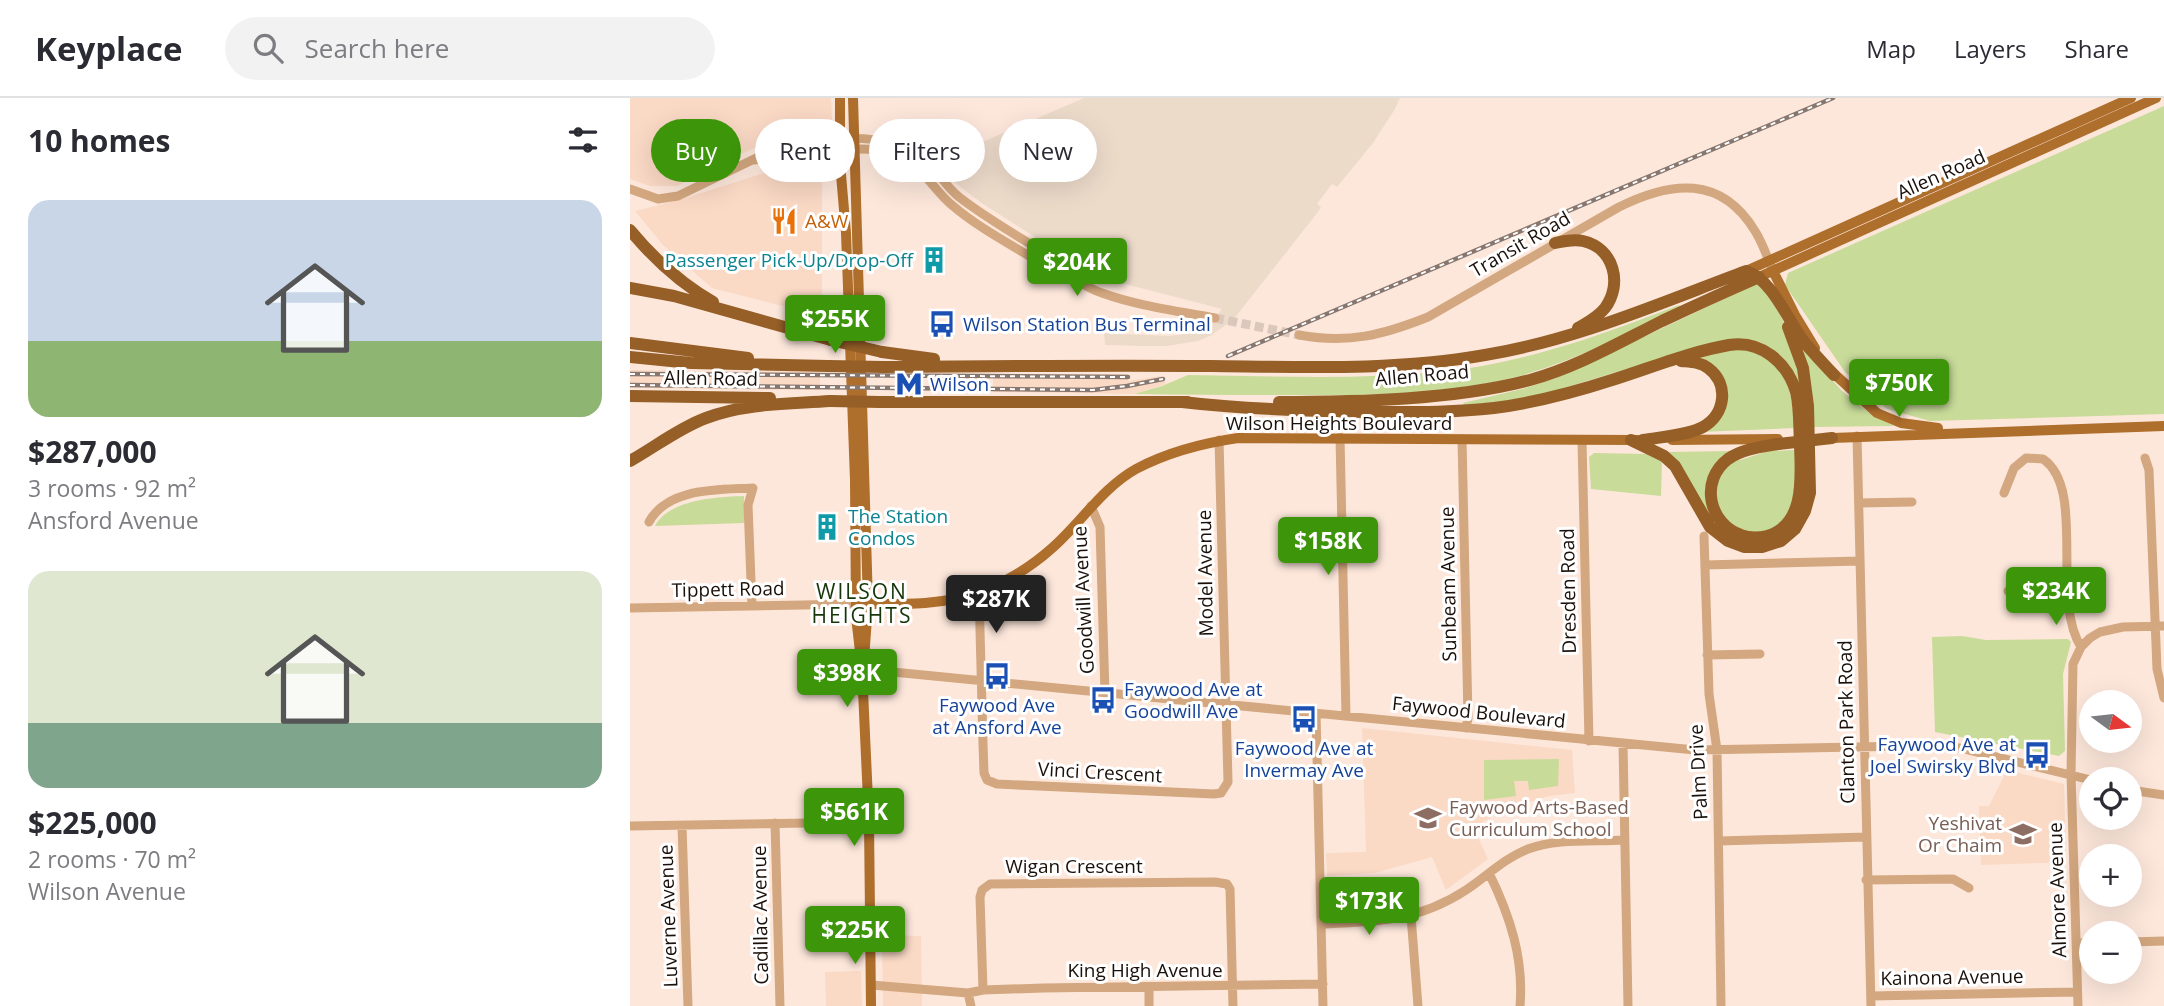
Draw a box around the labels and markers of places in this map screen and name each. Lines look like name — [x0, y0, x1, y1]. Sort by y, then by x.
restaurant icon: A&W — [769, 206, 799, 236]
place label: A&W — [805, 208, 849, 234]
pin: $204K — [1028, 238, 1126, 298]
building icon: Passenger Pick-Up/Drop-Off — [919, 245, 949, 275]
place label: Passenger Pick-Up/Drop-Off — [665, 247, 914, 273]
pin: $255K — [786, 296, 884, 355]
bus stop icon: Wilson Station Bus Terminal — [927, 309, 957, 339]
place label: Wilson Station Bus Terminal — [963, 311, 1211, 337]
pin: $750K — [1850, 360, 1948, 419]
metro station icon: Wilson — [894, 369, 924, 399]
place label: Wilson — [930, 371, 989, 397]
place label: The Station Condos — [848, 503, 948, 551]
building icon: The Station Condos — [812, 512, 842, 542]
pin: $158K — [1279, 518, 1377, 577]
pin: $234K — [2007, 568, 2105, 627]
pin: $287K — [947, 575, 1045, 635]
pin: $398K — [798, 650, 896, 709]
bus stop icon: Faywood Ave at Ansford Ave — [982, 661, 1012, 691]
place label: Faywood Ave at Goodwill Ave — [1124, 676, 1263, 724]
bus stop icon: Faywood Ave at Goodwill Ave — [1088, 685, 1118, 715]
place label: Faywood Ave at Ansford Ave — [932, 692, 1062, 740]
bus stop icon: Faywood Ave at Invermay Ave — [1289, 704, 1319, 734]
place label: Faywood Ave at Joel Swirsky Blvd — [1868, 731, 2016, 779]
place label: Faywood Ave at Invermay Ave — [1235, 735, 1373, 783]
bus stop icon: Faywood Ave at Joel Swirsky Blvd — [2022, 740, 2052, 770]
pin: $561K — [805, 788, 903, 848]
place label: Faywood Arts-Based Curriculum School — [1449, 794, 1629, 842]
school or university icon: Faywood Arts-Based Curriculum School — [1413, 803, 1443, 833]
place label: Yeshivat Or Chaim — [1918, 810, 2002, 858]
school or university icon: Yeshivat Or Chaim — [2008, 819, 2038, 849]
pin: $173K — [1320, 878, 1418, 937]
pin: $225K — [806, 906, 904, 966]

